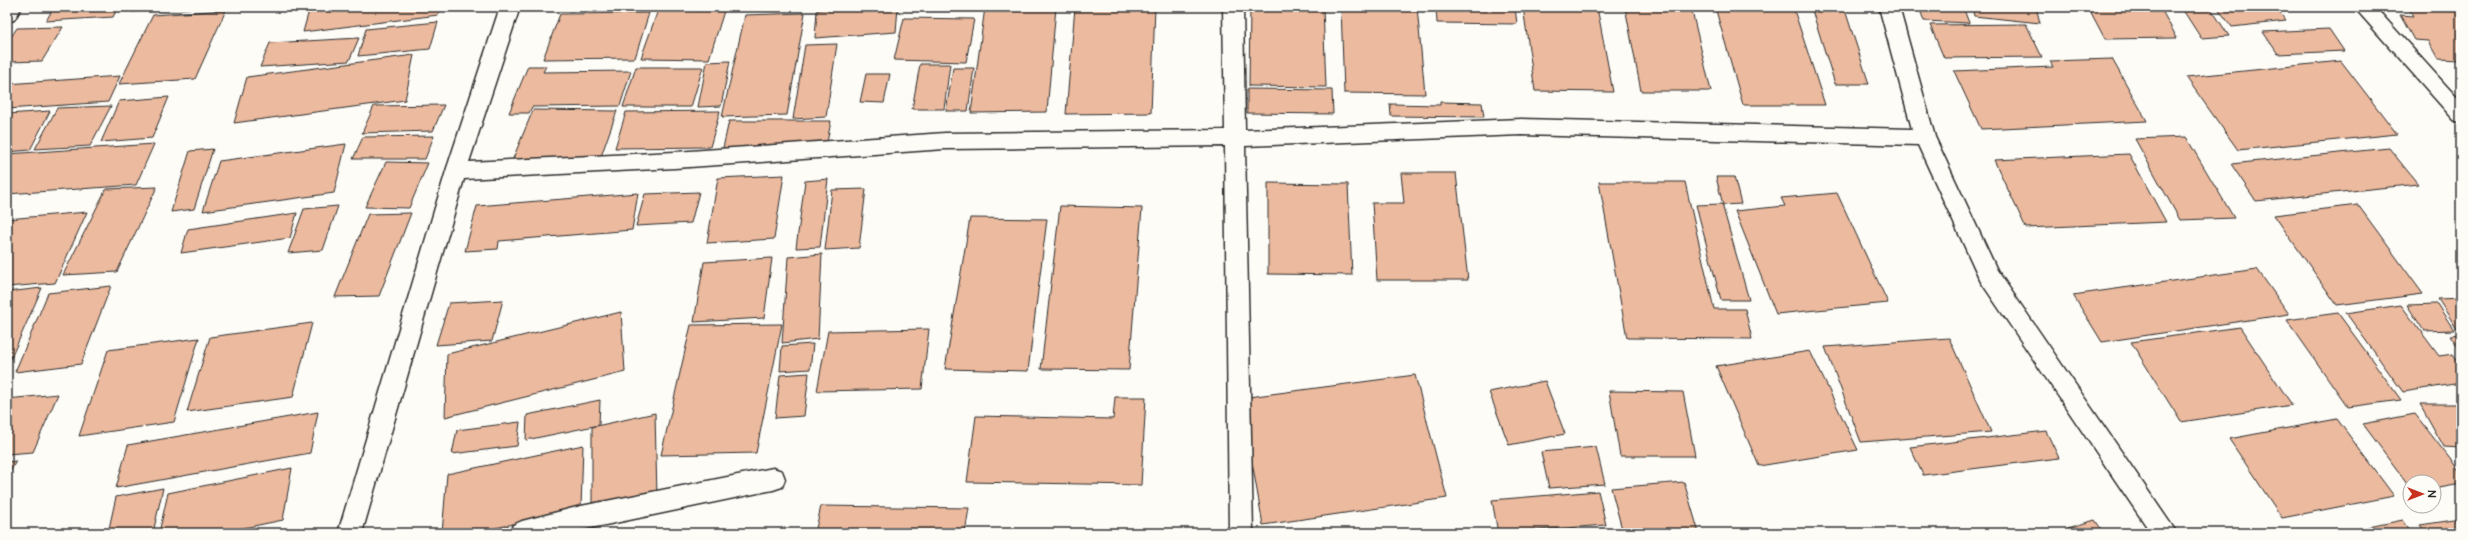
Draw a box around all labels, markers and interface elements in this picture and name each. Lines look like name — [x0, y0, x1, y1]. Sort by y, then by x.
north arrow — [2402, 474, 2442, 514]
text: N — [2424, 491, 2439, 498]

